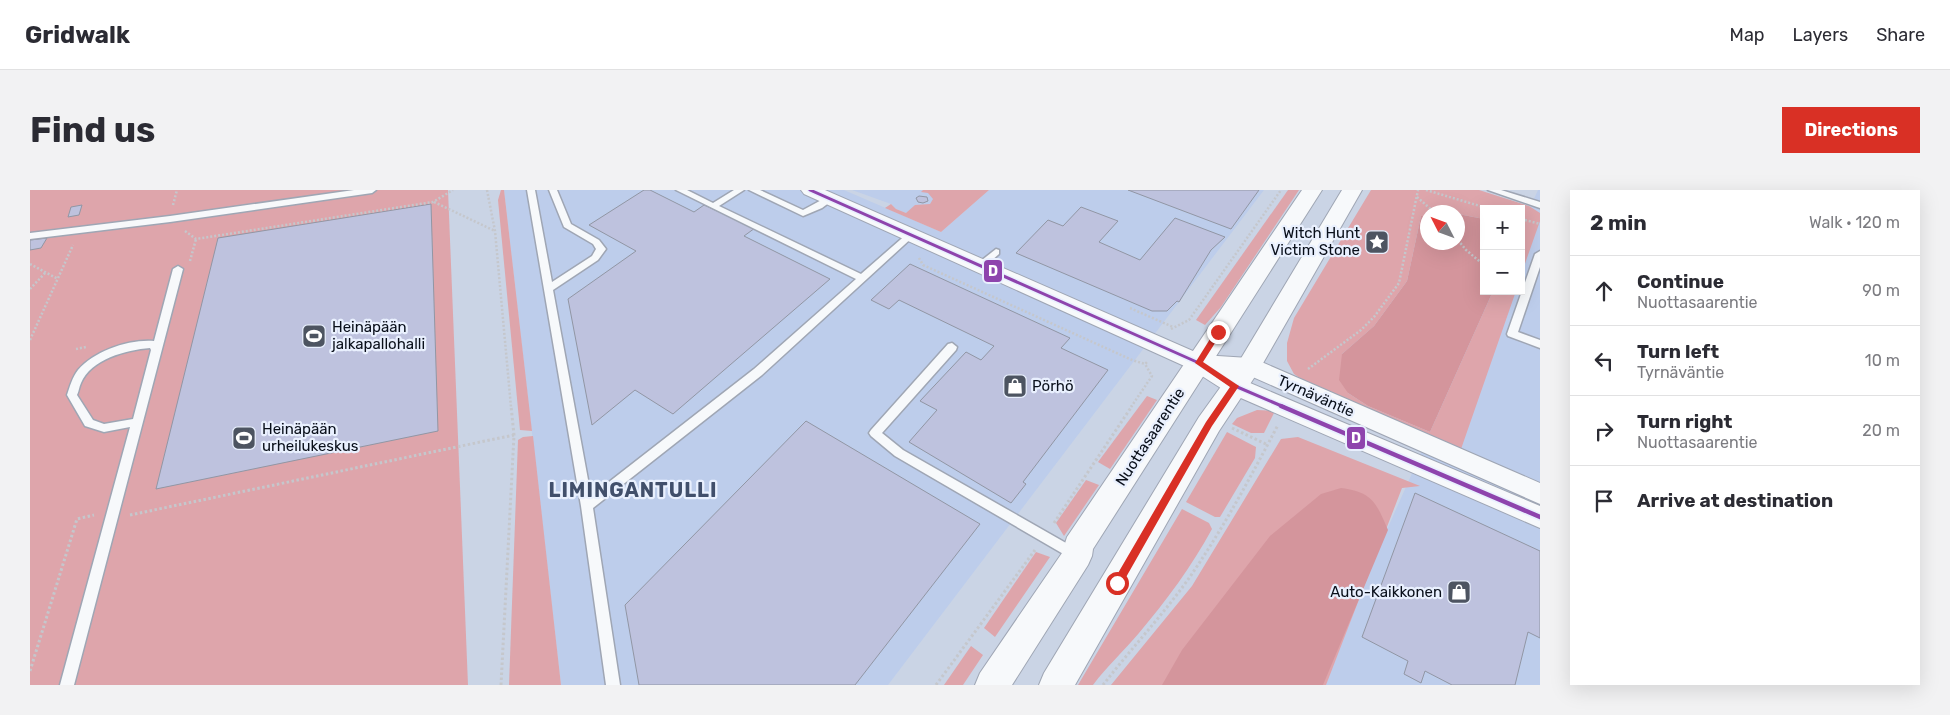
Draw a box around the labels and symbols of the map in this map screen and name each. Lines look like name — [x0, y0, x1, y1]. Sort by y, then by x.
north arrow — [1420, 205, 1465, 250]
place label: Witch Hunt Victim Stone — [1271, 224, 1360, 259]
place icon: Witch Hunt Victim Stone — [1364, 229, 1390, 255]
line badge: D — [983, 259, 1003, 283]
text: D — [988, 263, 998, 280]
place label: Heinäpään jalkapallohalli — [331, 318, 425, 353]
route end — [1207, 321, 1230, 344]
sports icon: Heinäpään jalkapallohalli — [301, 323, 327, 349]
street label: Tyrnäväntie — [1275, 371, 1357, 421]
shop icon: Pörhö — [1002, 373, 1028, 399]
place label: Pörhö — [1032, 377, 1074, 395]
street label: Nuottasaarentie — [1112, 385, 1188, 489]
place label: Heinäpään urheilukeskus — [262, 420, 359, 455]
sports icon: Heinäpään urheilukeskus — [231, 425, 257, 451]
line badge: D — [1346, 426, 1366, 450]
text: D — [1351, 430, 1361, 447]
district label: LIMINGANTULLI — [548, 478, 718, 502]
route start — [1106, 572, 1129, 595]
shop icon: Auto-Kaikkonen — [1446, 579, 1472, 605]
place label: Auto-Kaikkonen — [1330, 583, 1442, 601]

